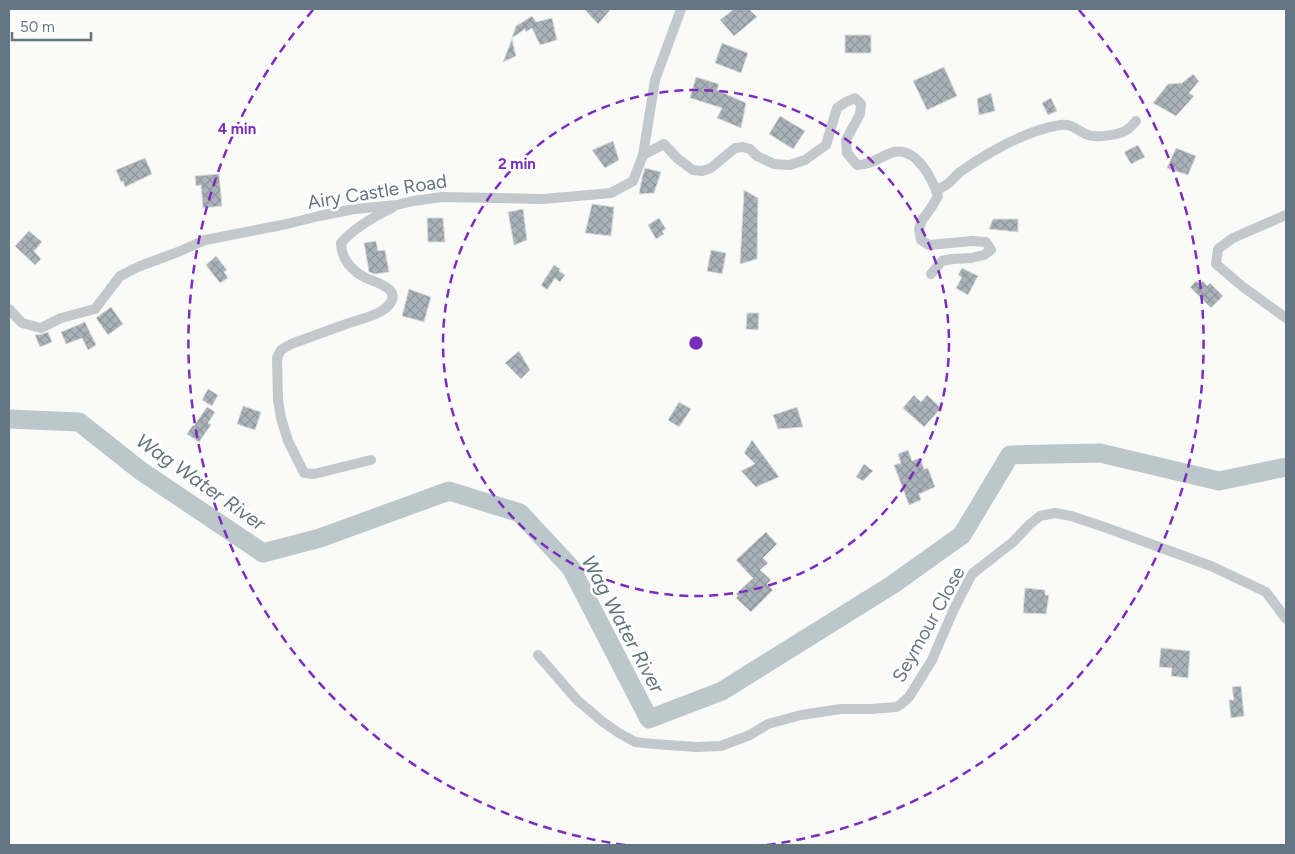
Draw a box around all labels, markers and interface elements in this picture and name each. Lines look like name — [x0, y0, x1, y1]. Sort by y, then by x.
scale bar — [12, 10, 91, 42]
text: 50 m — [20, 18, 55, 36]
text: 4 min — [218, 120, 256, 138]
text: 2 min — [498, 155, 536, 173]
street label: Airy Castle Road — [306, 169, 448, 214]
centre of rings — [687, 334, 705, 352]
water label: Wag Water River — [132, 428, 271, 536]
water label: Wag Water River — [577, 551, 670, 698]
street label: Seymour Close — [887, 562, 970, 686]

